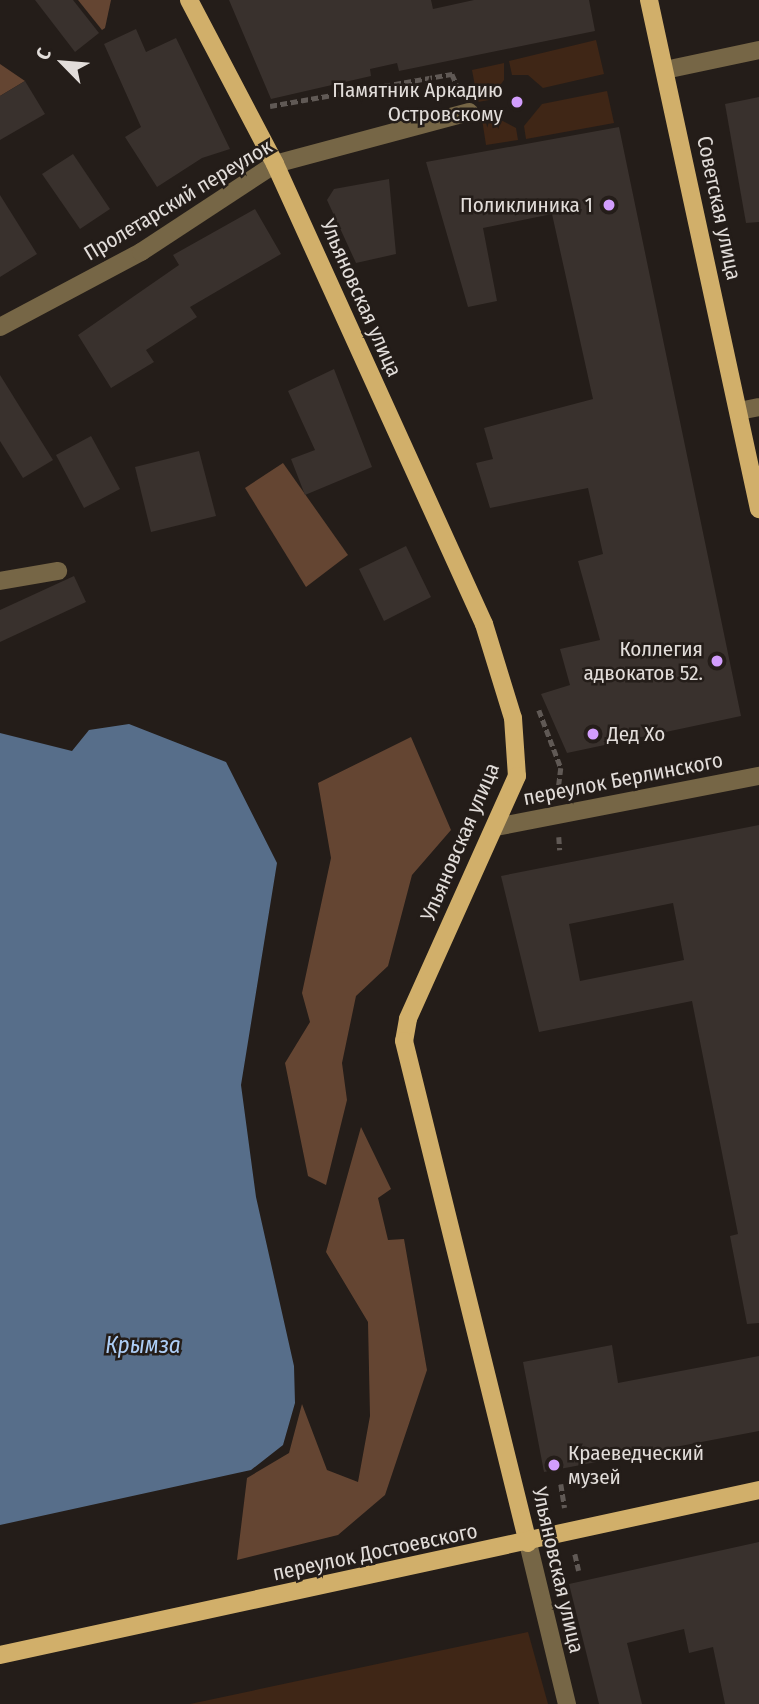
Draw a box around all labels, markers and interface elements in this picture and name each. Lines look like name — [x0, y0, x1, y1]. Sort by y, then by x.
north arrow — [28, 28, 98, 98]
text: С — [31, 45, 56, 63]
place label: Памятник Аркадию Островскому — [332, 77, 503, 127]
marker: Памятник Аркадию Островскому — [509, 94, 525, 110]
street label: Пролетарский переулок — [79, 134, 277, 266]
street label: Советская улица — [691, 134, 747, 282]
place label: Поликлиника 1 — [460, 192, 593, 218]
marker: Поликлиника 1 — [599, 195, 619, 215]
street label: Ульяновская улица — [315, 215, 407, 381]
place label: Коллегия адвокатов 52. — [584, 636, 703, 686]
marker: Коллегия адвокатов 52. — [709, 653, 725, 669]
place label: Дед Хо — [607, 721, 665, 747]
marker: Дед Хо — [585, 726, 601, 742]
street label: переулок Берлинского — [521, 747, 725, 811]
street label: Ульяновская улица — [415, 759, 505, 925]
water label: Крымза — [105, 1331, 181, 1359]
place label: Краеведческий музей — [568, 1440, 704, 1490]
marker: Краеведческий музей — [546, 1457, 562, 1473]
street label: Ульяновская улица — [527, 1485, 589, 1655]
street label: переулок Достоевского — [270, 1518, 480, 1586]

